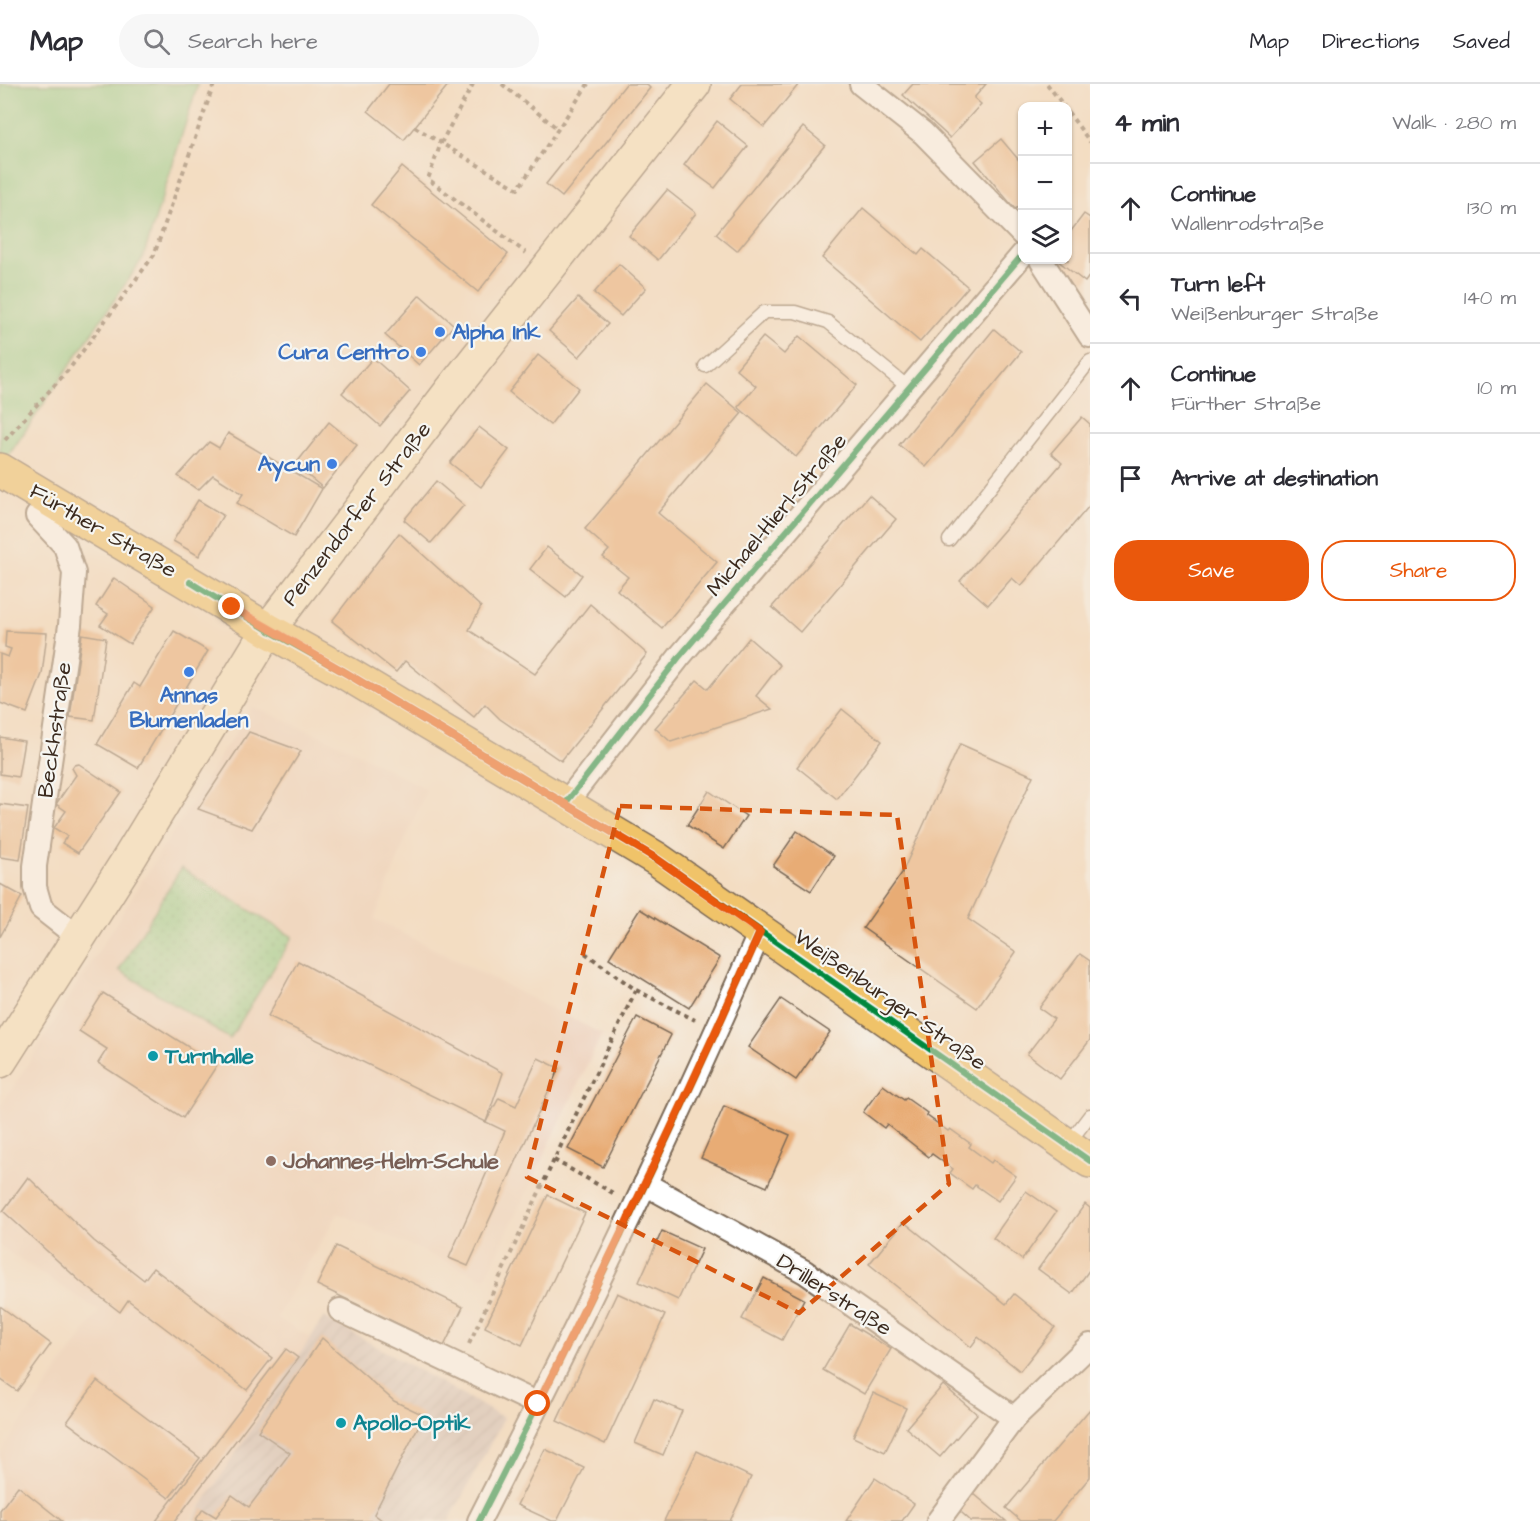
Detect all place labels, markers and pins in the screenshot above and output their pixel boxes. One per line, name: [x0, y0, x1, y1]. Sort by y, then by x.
place label: Alpha Ink: [452, 317, 541, 348]
marker: Alpha Ink: [433, 325, 447, 339]
place label: Cura Centro: [278, 337, 410, 368]
marker: Cura Centro: [414, 345, 428, 359]
place label: Aycun: [258, 449, 320, 482]
marker: Aycun: [325, 457, 339, 471]
marker: Annas Blumenladen: [182, 665, 196, 679]
place label: Annas Blumenladen: [129, 680, 249, 736]
place label: Turnhalle: [164, 1041, 254, 1072]
marker: Turnhalle: [146, 1049, 160, 1063]
place label: Johannes-Helm-Schule: [282, 1146, 499, 1177]
marker: Johannes-Helm-Schule: [264, 1154, 278, 1168]
place label: Apollo-Optik: [353, 1408, 471, 1439]
marker: Apollo-Optik: [334, 1416, 348, 1430]

